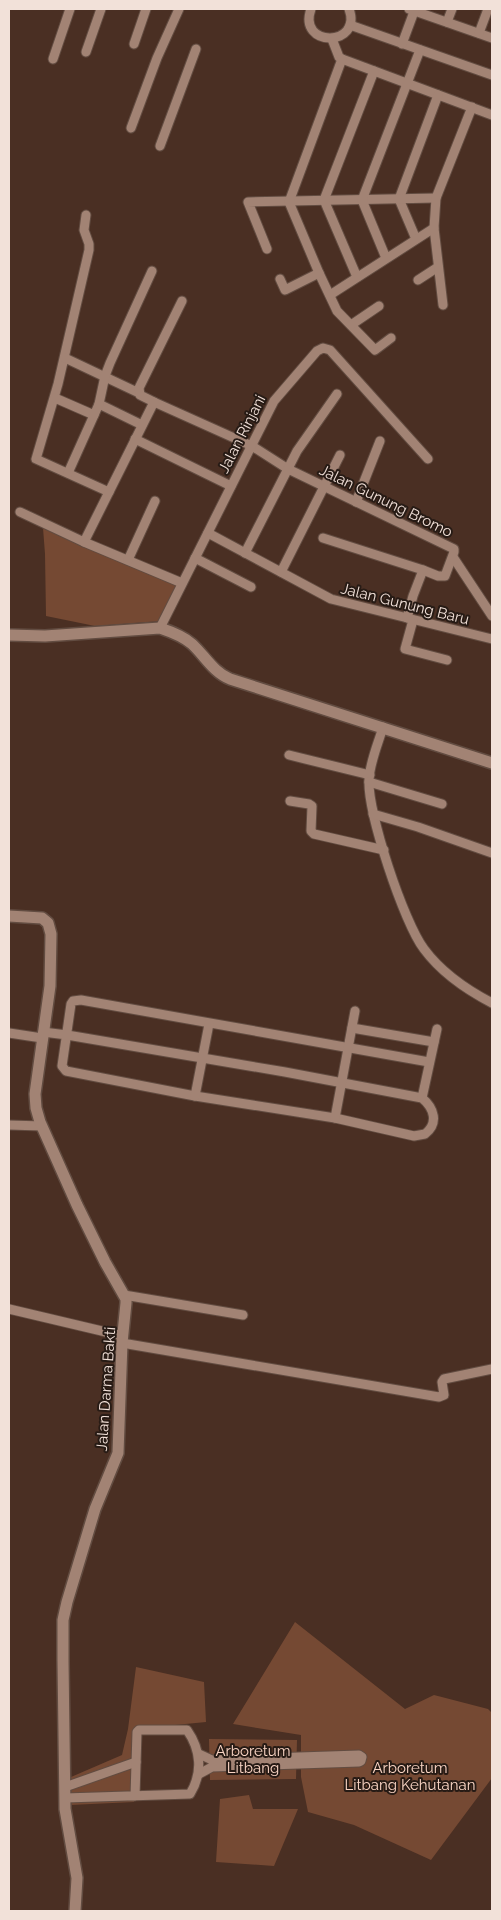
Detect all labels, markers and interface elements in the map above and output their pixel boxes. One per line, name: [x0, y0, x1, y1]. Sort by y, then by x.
street label: Jalan Rinjani: [215, 392, 269, 476]
street label: Jalan Gunung Bromo: [316, 461, 456, 541]
street label: Jalan Gunung Baru: [339, 579, 471, 629]
street label: Jalan Darma Bakti: [93, 1326, 119, 1452]
park label: Arboretum Litbang: [215, 1742, 291, 1777]
park label: Arboretum Litbang Kehutanan: [345, 1759, 475, 1794]

